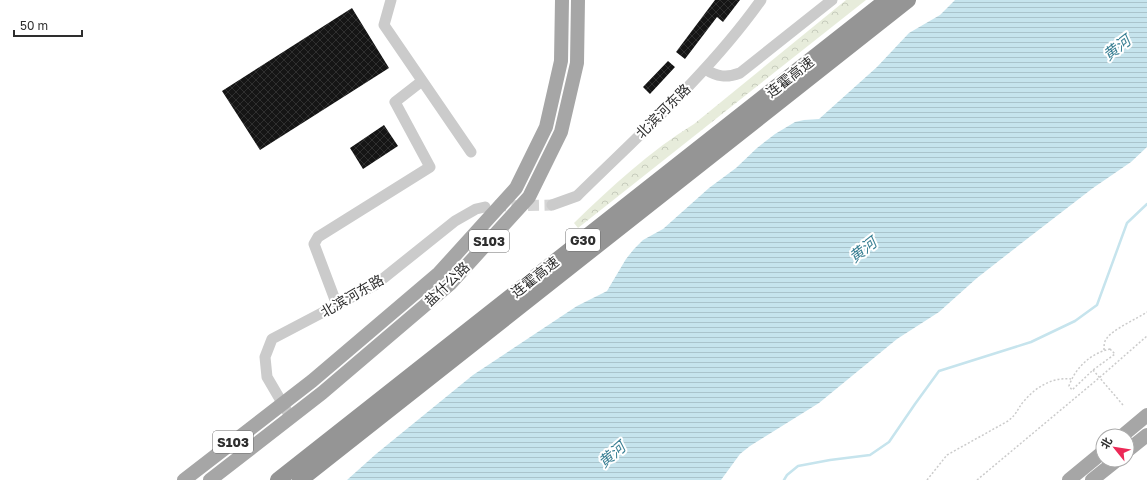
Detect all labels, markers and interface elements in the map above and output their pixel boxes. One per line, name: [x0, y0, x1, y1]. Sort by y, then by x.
scale bar: [14, 12, 82, 38]
text: 50 m: [20, 18, 48, 33]
water label: 黄河: [1099, 29, 1136, 64]
street label: 连霍高速: [762, 53, 817, 101]
street label: 北滨河东路: [632, 80, 693, 141]
road number: G30: [566, 229, 600, 251]
road number: S103: [469, 230, 509, 252]
water label: 黄河: [845, 231, 882, 266]
street label: 连霍高速: [507, 253, 562, 301]
street label: 盐什公路: [421, 258, 473, 309]
street label: 北滨河东路: [317, 271, 386, 320]
north arrow: [1095, 428, 1135, 468]
road number: S103: [213, 431, 253, 453]
text: 北: [1098, 435, 1114, 451]
water label: 黄河: [594, 436, 631, 471]

